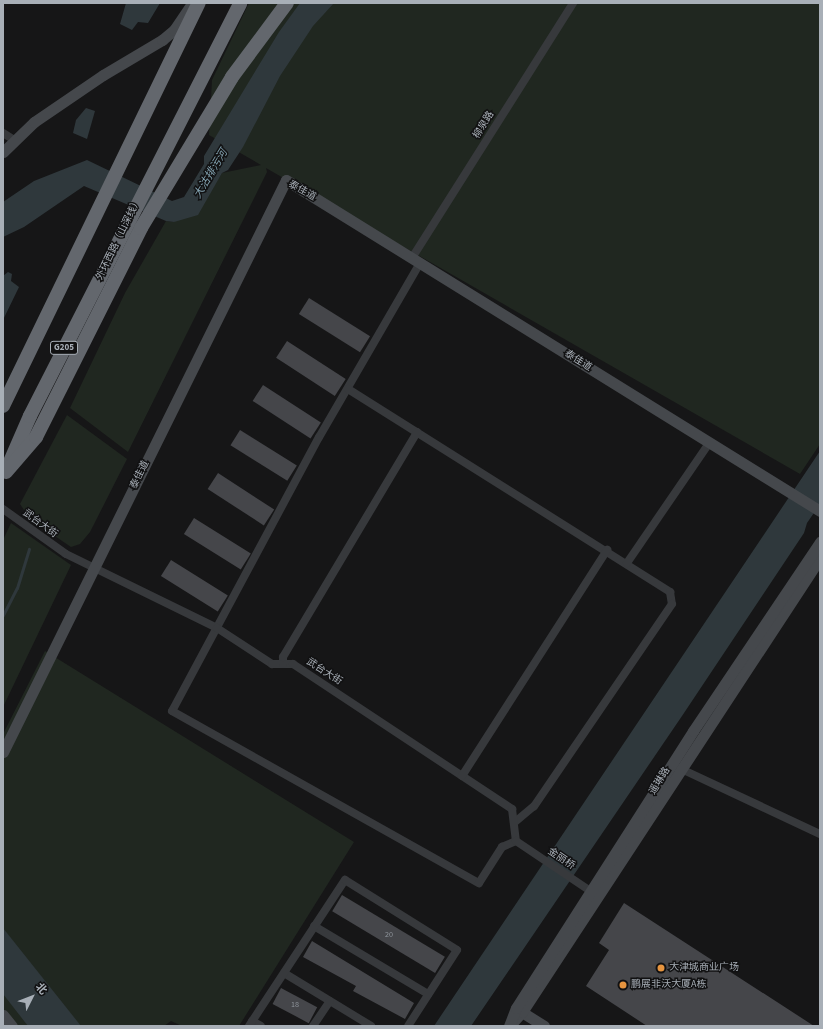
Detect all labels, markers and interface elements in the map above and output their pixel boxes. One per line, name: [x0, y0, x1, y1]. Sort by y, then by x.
street label: 柳泉路: [471, 109, 497, 141]
water label: 大沽排污河: [191, 147, 231, 201]
street label: 泰佳道: [286, 178, 318, 204]
street label: 外环西路（山深线）: [94, 196, 144, 282]
road number: G205: [50, 341, 78, 355]
street label: 泰佳道: [562, 348, 594, 374]
street label: 泰佳道: [128, 459, 152, 491]
street label: 武台大街: [20, 507, 60, 541]
street label: 武台大街: [304, 656, 344, 688]
street label: 遥琳路: [647, 765, 673, 797]
street label: 金丽桥: [545, 846, 577, 872]
house number: 20: [385, 930, 393, 940]
place label: 大津城商业广场: [669, 962, 739, 974]
marker: 大津城商业广场: [656, 963, 666, 973]
north arrow: [12, 977, 52, 1017]
place label: 鹏展非沃大厦A栋: [631, 979, 706, 991]
text: 北: [32, 980, 51, 998]
marker: 鹏展非沃大厦A栋: [618, 980, 628, 990]
house number: 18: [291, 1000, 299, 1010]

